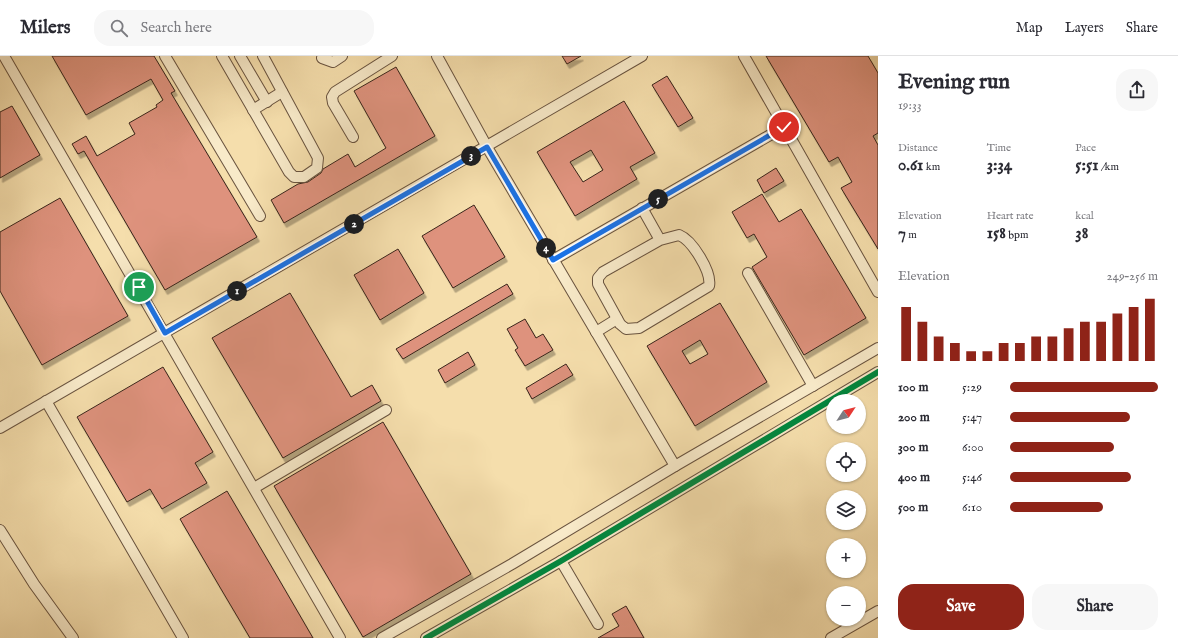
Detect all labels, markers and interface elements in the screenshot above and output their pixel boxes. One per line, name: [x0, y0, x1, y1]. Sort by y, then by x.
search box: [94, 10, 374, 46]
text: Milers: [20, 16, 70, 40]
icon: search: [108, 17, 130, 39]
text: Search here: [140, 18, 212, 37]
text: Map: [1016, 19, 1043, 37]
text: Layers: [1065, 19, 1104, 37]
text: Share: [1126, 19, 1158, 37]
text: Evening run: [898, 68, 1010, 96]
button: share: [1116, 69, 1158, 111]
text: 19:33: [898, 97, 922, 114]
pin: [767, 110, 801, 144]
icon: check: [773, 116, 795, 138]
text: Distance: [898, 141, 938, 155]
text: Time: [987, 141, 1011, 155]
text: Pace: [1075, 141, 1096, 155]
pin: 3: [461, 146, 481, 166]
text: 3: [469, 149, 473, 163]
text: 0.61: [898, 155, 923, 176]
text: 3:34: [987, 155, 1012, 176]
text: 5:51: [1075, 155, 1098, 176]
text: km: [923, 160, 940, 174]
text: /km: [1098, 160, 1119, 174]
pin: 5: [648, 189, 668, 209]
text: 5: [656, 192, 660, 206]
text: Elevation: [898, 209, 942, 223]
text: Heart rate: [987, 209, 1034, 223]
text: kcal: [1075, 209, 1094, 223]
pin: 2: [344, 214, 364, 234]
text: 2: [351, 217, 357, 231]
text: 7: [898, 223, 906, 244]
text: 158: [987, 223, 1006, 244]
text: 38: [1075, 223, 1088, 244]
text: m: [906, 228, 917, 242]
text: bpm: [1006, 228, 1029, 242]
pin: 4: [536, 238, 556, 258]
text: 4: [543, 241, 549, 255]
text: Elevation: [898, 268, 950, 285]
text: 249–256 m: [1106, 268, 1158, 285]
pin: [122, 270, 156, 304]
icon: arrive: [128, 276, 150, 298]
pin: 1: [227, 281, 247, 301]
text: 1: [235, 284, 239, 298]
text: 100 m: [898, 379, 928, 396]
text: 5:29: [962, 379, 982, 396]
north arrow: [826, 394, 866, 434]
map controls: [826, 394, 866, 626]
text: 200 m: [898, 409, 930, 426]
text: 5:47: [962, 409, 982, 426]
text: 300 m: [898, 439, 929, 456]
text: 6:00: [962, 439, 984, 456]
button: locate: [826, 442, 866, 482]
text: 400 m: [898, 469, 930, 486]
text: 5:46: [962, 469, 982, 486]
button: layers: [826, 490, 866, 530]
text: 500 m: [898, 499, 928, 516]
text: 6:10: [962, 499, 982, 516]
button: +: [826, 538, 866, 578]
button: Save: [898, 584, 1024, 630]
button: Share: [1032, 584, 1158, 630]
button: −: [826, 586, 866, 626]

